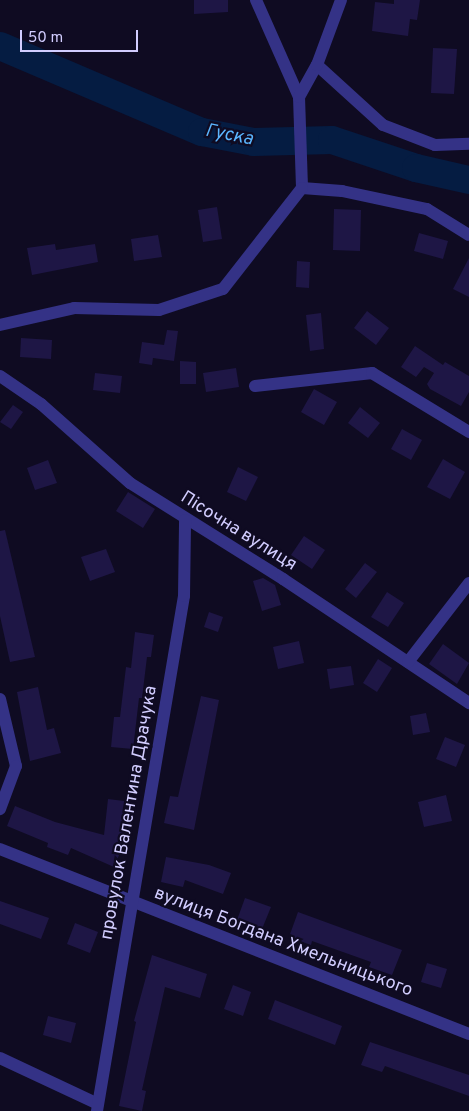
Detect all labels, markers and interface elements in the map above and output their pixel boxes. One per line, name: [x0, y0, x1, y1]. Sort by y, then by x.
scale bar: [22, 20, 140, 52]
text: 50 m: [28, 29, 63, 48]
water label: Гуска: [203, 120, 255, 152]
street label: Пісочна вулиця: [176, 488, 300, 576]
street label: провулок Валентина Драчука: [97, 684, 163, 942]
street label: вулиця Богдана Хмельницького: [151, 884, 415, 1002]

